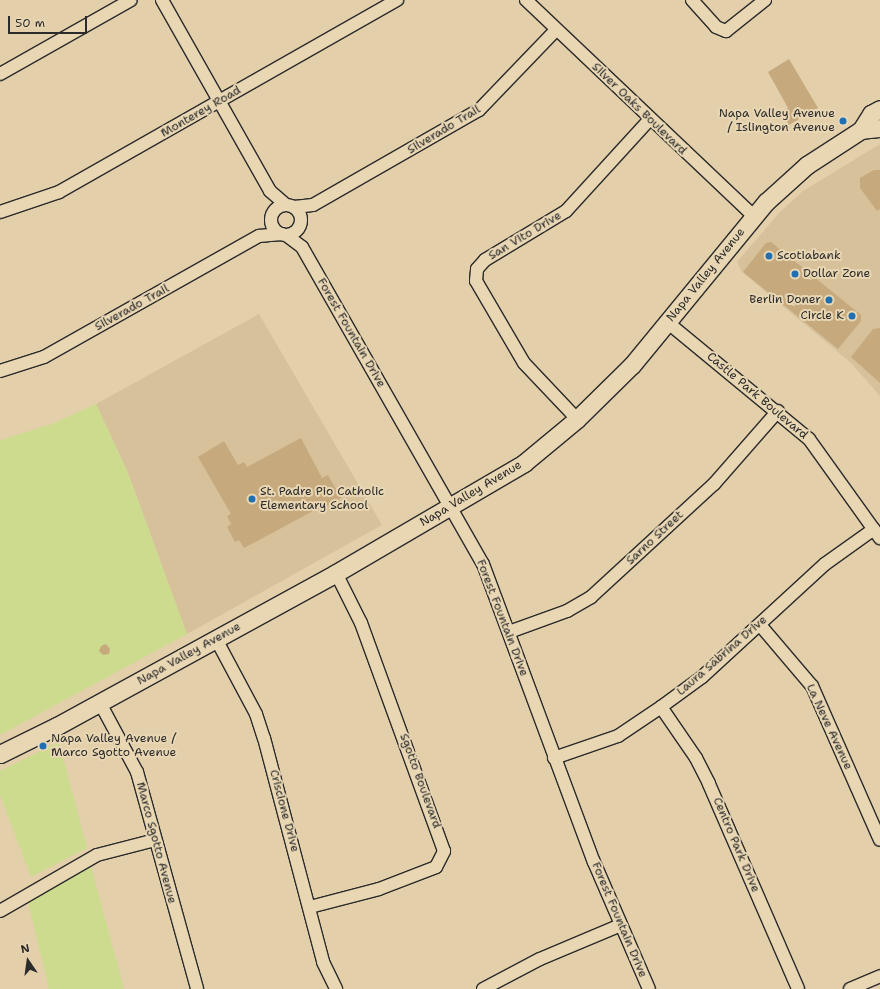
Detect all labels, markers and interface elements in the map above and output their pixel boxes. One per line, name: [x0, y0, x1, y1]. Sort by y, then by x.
scale bar: [10, 8, 89, 34]
text: 50 m: [15, 15, 45, 31]
street label: Silver Oaks Boulevard: [589, 60, 689, 158]
street label: Monterey Road: [158, 83, 244, 141]
street label: Silverado Trail: [405, 103, 483, 157]
place label: Napa Valley Avenue / Islington Avenue: [719, 107, 835, 135]
marker: Napa Valley Avenue / Islington Avenue: [838, 116, 848, 126]
street label: San Vito Drive: [486, 209, 564, 263]
street label: Napa Valley Avenue: [664, 225, 748, 325]
place label: Scotiabank: [777, 249, 841, 263]
marker: Scotiabank: [764, 251, 774, 261]
place label: Dollar Zone: [803, 267, 870, 281]
marker: Dollar Zone: [790, 269, 800, 279]
street label: Forest Fountain Drive: [314, 276, 388, 390]
street label: Silverado Trail: [92, 282, 172, 334]
place label: Berlin Doner: [749, 293, 821, 307]
marker: Berlin Doner: [824, 295, 834, 305]
place label: Circle K: [801, 309, 844, 323]
marker: Circle K: [847, 311, 857, 321]
street label: Castle Park Boulevard: [704, 350, 810, 442]
street label: Napa Valley Avenue: [417, 458, 525, 530]
place label: St. Padre Pio Catholic Elementary School: [260, 485, 384, 513]
marker: St. Padre Pio Catholic Elementary School: [247, 494, 257, 504]
street label: Sarno Street: [623, 508, 687, 568]
street label: Forest Fountain Drive: [473, 557, 531, 679]
street label: Laura Sabrina Drive: [674, 613, 770, 699]
street label: Napa Valley Avenue: [135, 620, 243, 688]
street label: La Neve Avenue: [803, 682, 855, 772]
place label: Napa Valley Avenue / Marco Sgotto Avenue: [51, 732, 176, 760]
street label: Sgotto Boulevard: [396, 732, 444, 830]
marker: Napa Valley Avenue / Marco Sgotto Avenue: [38, 741, 48, 751]
street label: Criscione Drive: [266, 768, 302, 854]
street label: Marco Sgotto Avenue: [133, 781, 179, 905]
street label: Centro Park Drive: [709, 795, 763, 895]
street label: Forest Fountain Drive: [588, 860, 650, 980]
north arrow: [8, 941, 48, 981]
text: N: [19, 941, 31, 957]

